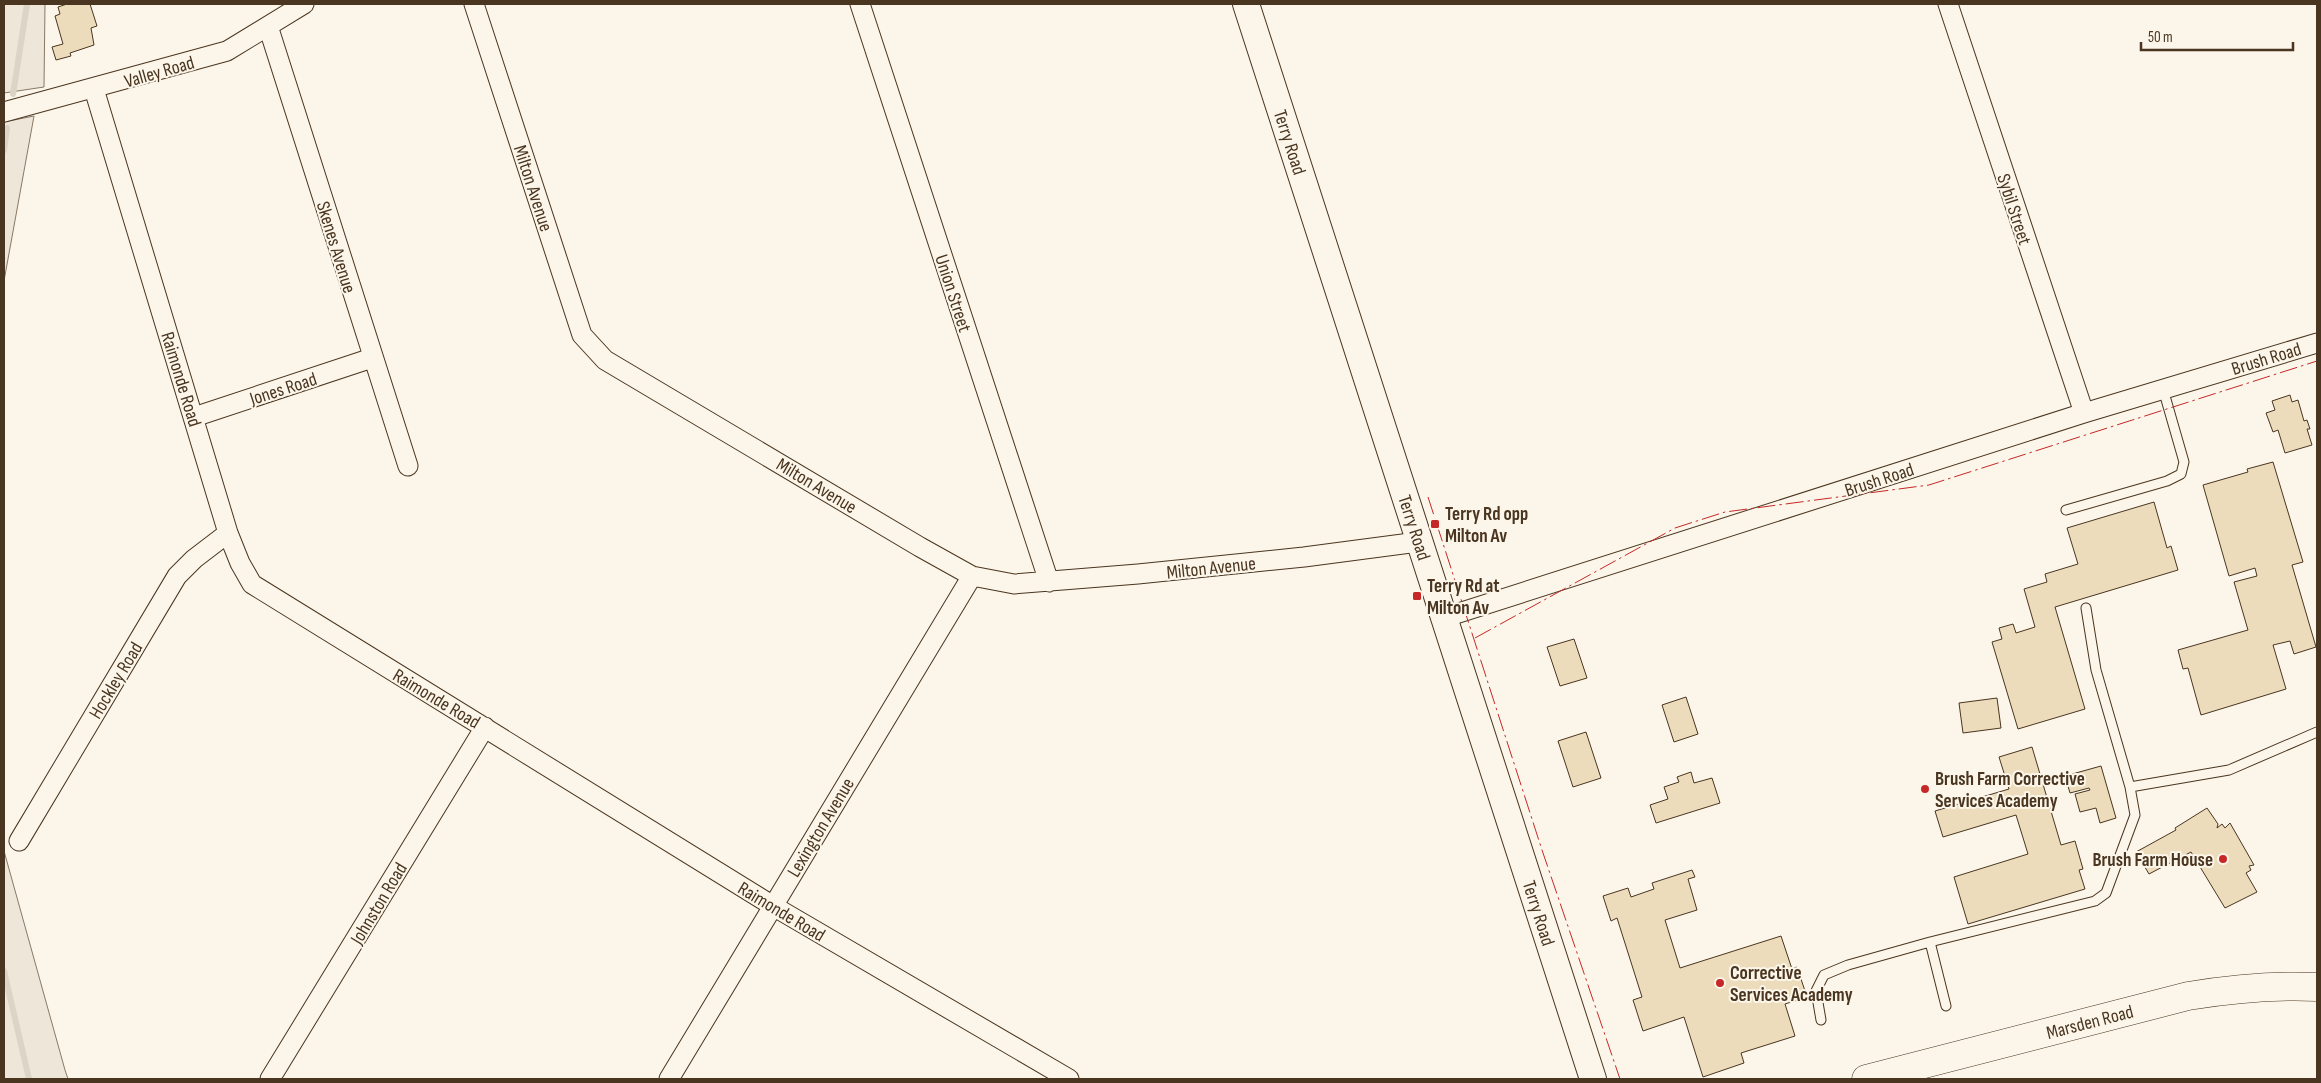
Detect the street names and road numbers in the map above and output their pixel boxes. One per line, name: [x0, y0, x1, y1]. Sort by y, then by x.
street label: Valley Road: [122, 51, 197, 93]
street label: Terry Road: [1268, 107, 1310, 178]
street label: Milton Avenue: [508, 142, 557, 235]
street label: Sybil Street: [1991, 171, 2036, 248]
street label: Skenes Avenue: [311, 199, 360, 296]
street label: Union Street: [929, 252, 976, 335]
street label: Raimonde Road: [155, 329, 206, 430]
street label: Brush Road: [2229, 338, 2304, 381]
street label: Jones Road: [246, 368, 320, 411]
street label: Milton Avenue: [772, 453, 861, 519]
street label: Brush Road: [1842, 458, 1917, 502]
street label: Terry Road: [1392, 492, 1435, 563]
street label: Milton Avenue: [1165, 552, 1257, 585]
street label: Hockley Road: [84, 638, 148, 723]
street label: Raimonde Road: [388, 664, 484, 734]
street label: Lexington Avenue: [783, 774, 860, 882]
street label: Johnston Road: [345, 859, 413, 950]
street label: Raimonde Road: [733, 877, 829, 947]
street label: Terry Road: [1517, 878, 1559, 949]
street label: Marsden Road: [2044, 1001, 2136, 1045]

